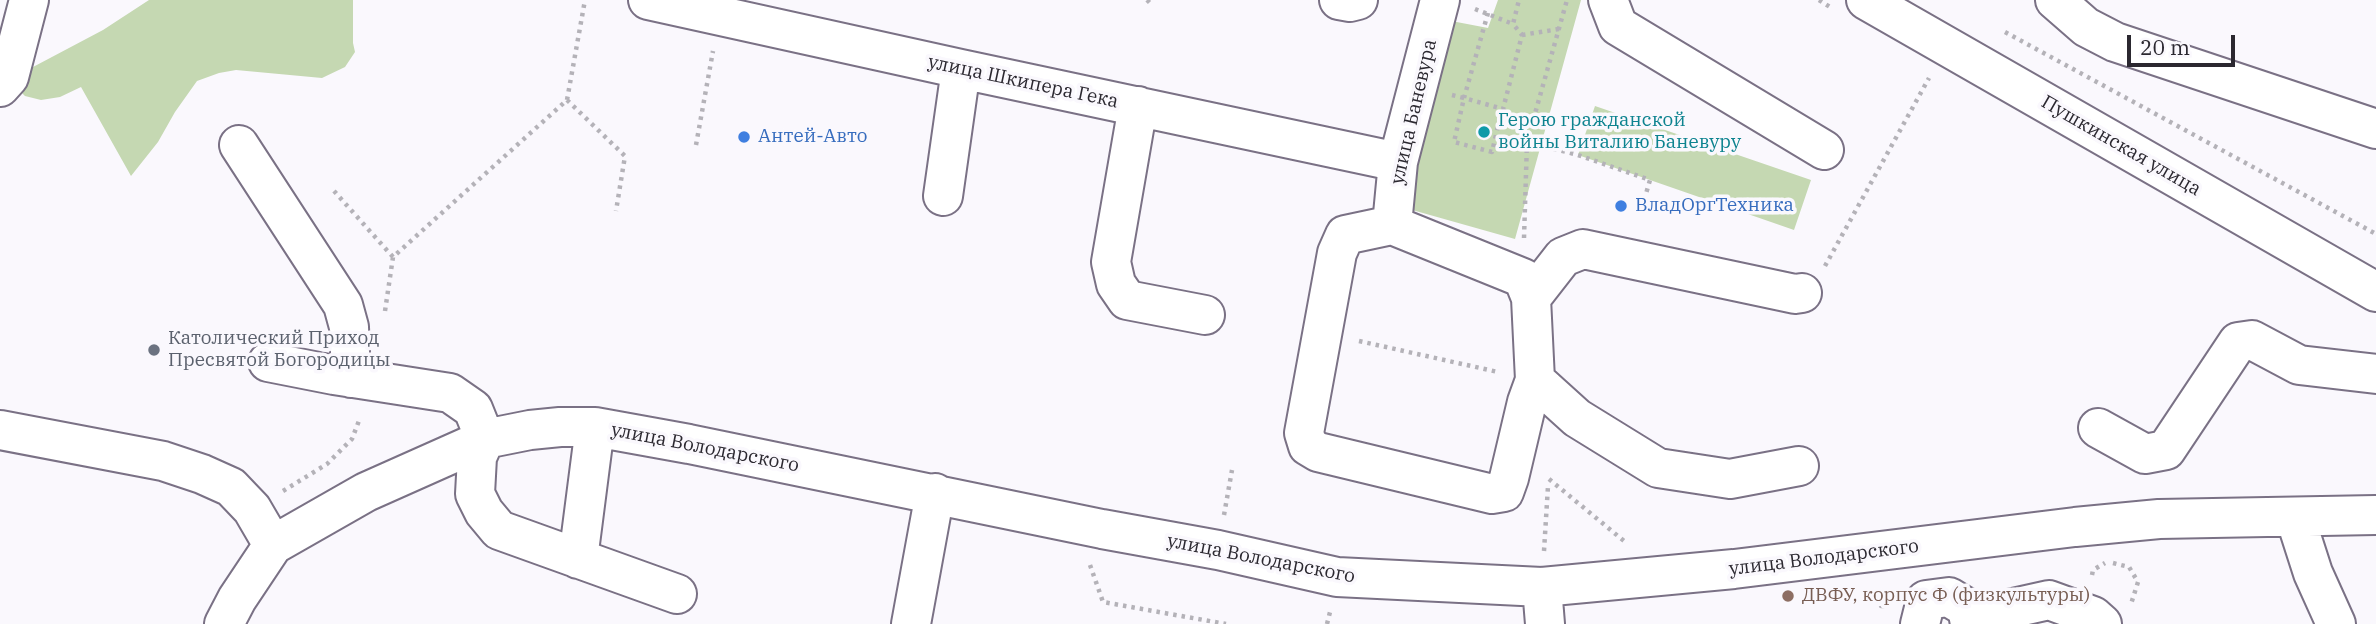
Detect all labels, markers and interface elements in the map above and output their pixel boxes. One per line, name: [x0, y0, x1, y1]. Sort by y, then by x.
scale bar: [2131, 21, 2240, 65]
text: 20 m: [2140, 33, 2190, 61]
street label: улица Баневура: [1386, 37, 1442, 187]
street label: улица Шкипера Гека: [926, 51, 1120, 113]
street label: Пушкинская улица: [2037, 91, 2205, 201]
place label: Герою гражданской войны Виталию Баневуру: [1498, 110, 1741, 154]
marker: Герою гражданской войны Виталию Баневуру: [1476, 124, 1492, 140]
place label: Антей-Авто: [758, 126, 867, 148]
marker: Антей-Авто: [736, 129, 752, 145]
place label: ВладОргТехника: [1635, 195, 1794, 217]
marker: ВладОргТехника: [1613, 198, 1629, 214]
place label: Католический Приход Пресвятой Богородицы: [168, 328, 391, 372]
marker: Католический Приход Пресвятой Богородицы: [146, 342, 162, 358]
street label: улица Володарского: [609, 419, 801, 477]
street label: улица Володарского: [1165, 530, 1357, 588]
street label: улица Володарского: [1728, 535, 1920, 581]
place label: ДВФУ, корпус Ф (физкультуры): [1802, 585, 2090, 607]
marker: ДВФУ, корпус Ф (физкультуры): [1780, 588, 1796, 604]

